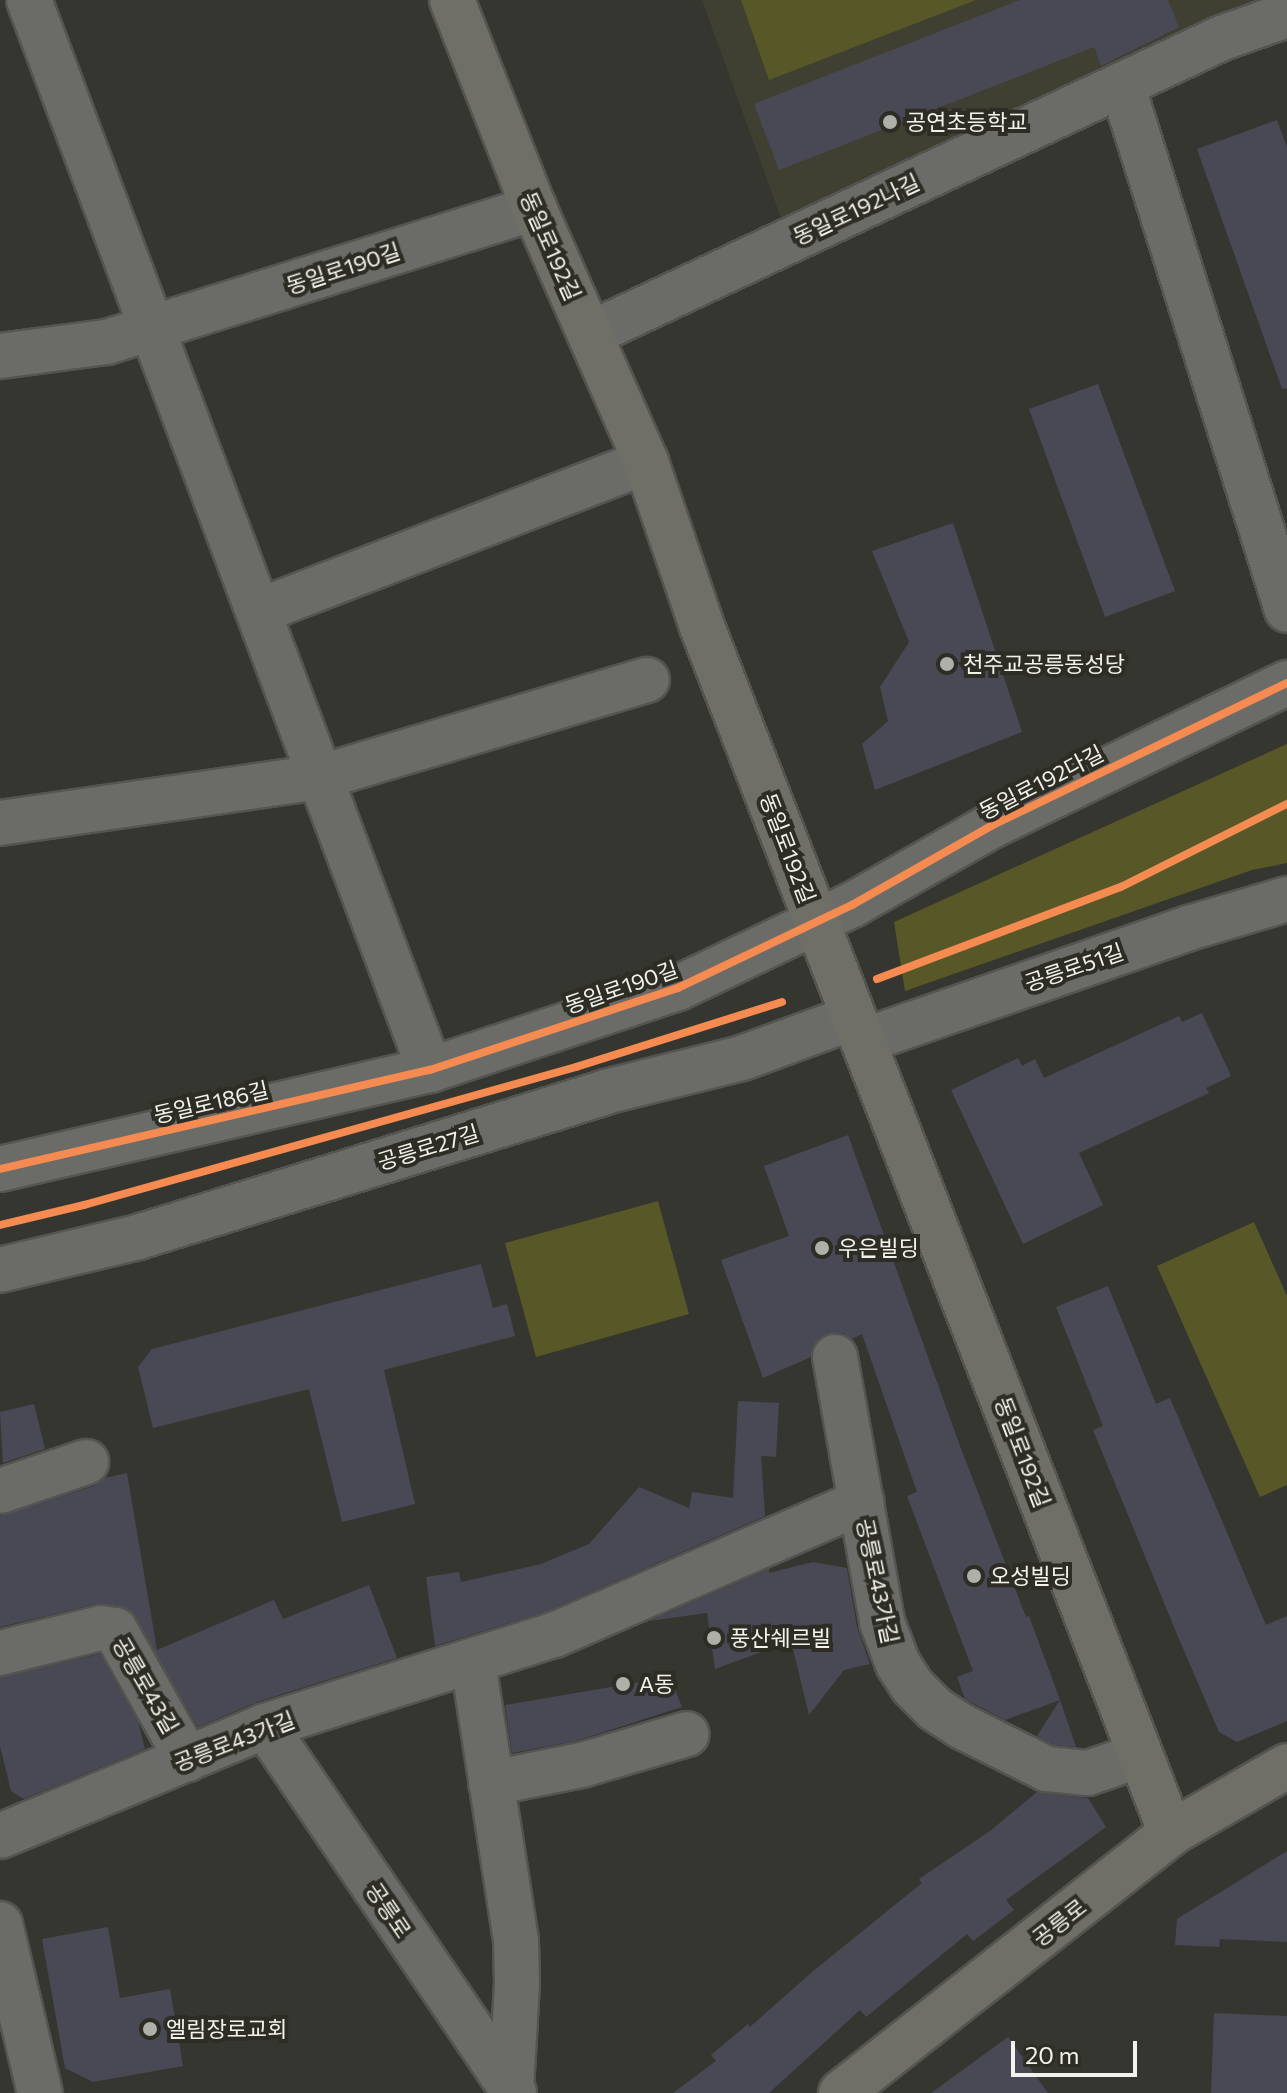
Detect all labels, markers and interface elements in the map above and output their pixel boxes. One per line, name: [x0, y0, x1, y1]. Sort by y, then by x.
place label: 공연초등학교: [906, 109, 1027, 135]
marker: 공연초등학교: [881, 113, 899, 131]
street label: 동일로192나길: [789, 168, 923, 250]
street label: 동일로192길: [515, 188, 587, 304]
street label: 동일로190길: [283, 237, 403, 299]
place label: 천주교공릉동성당: [963, 651, 1125, 677]
marker: 천주교공릉동성당: [938, 655, 956, 673]
street label: 동일로192다길: [974, 739, 1108, 825]
street label: 동일로192길: [755, 789, 821, 907]
street label: 공릉로51길: [1021, 938, 1127, 996]
street label: 동일로190길: [561, 955, 681, 1019]
street label: 동일로186길: [151, 1076, 271, 1128]
street label: 공릉로27길: [374, 1119, 482, 1175]
place label: 우은빌딩: [838, 1235, 919, 1261]
marker: 우은빌딩: [813, 1239, 831, 1257]
street label: 동일로192길: [990, 1393, 1056, 1511]
street label: 공릉로43가길: [852, 1516, 904, 1646]
place label: 오성빌딩: [990, 1563, 1071, 1589]
marker: 오성빌딩: [965, 1567, 983, 1585]
place label: 풍산쉐르빌: [730, 1625, 831, 1651]
marker: 풍산쉐르빌: [705, 1629, 723, 1647]
street label: 공릉로43길: [108, 1632, 184, 1738]
place label: A동: [639, 1671, 674, 1697]
marker: A동: [614, 1675, 632, 1693]
street label: 공릉로43가길: [170, 1706, 298, 1776]
street label: 공릉로: [361, 1877, 417, 1943]
street label: 공릉로: [1027, 1893, 1091, 1951]
place label: 엘림장로교회: [166, 2016, 287, 2042]
marker: 엘림장로교회: [141, 2020, 159, 2038]
scale bar: [1015, 2025, 1141, 2075]
text: 20 m: [1025, 2040, 1079, 2069]

